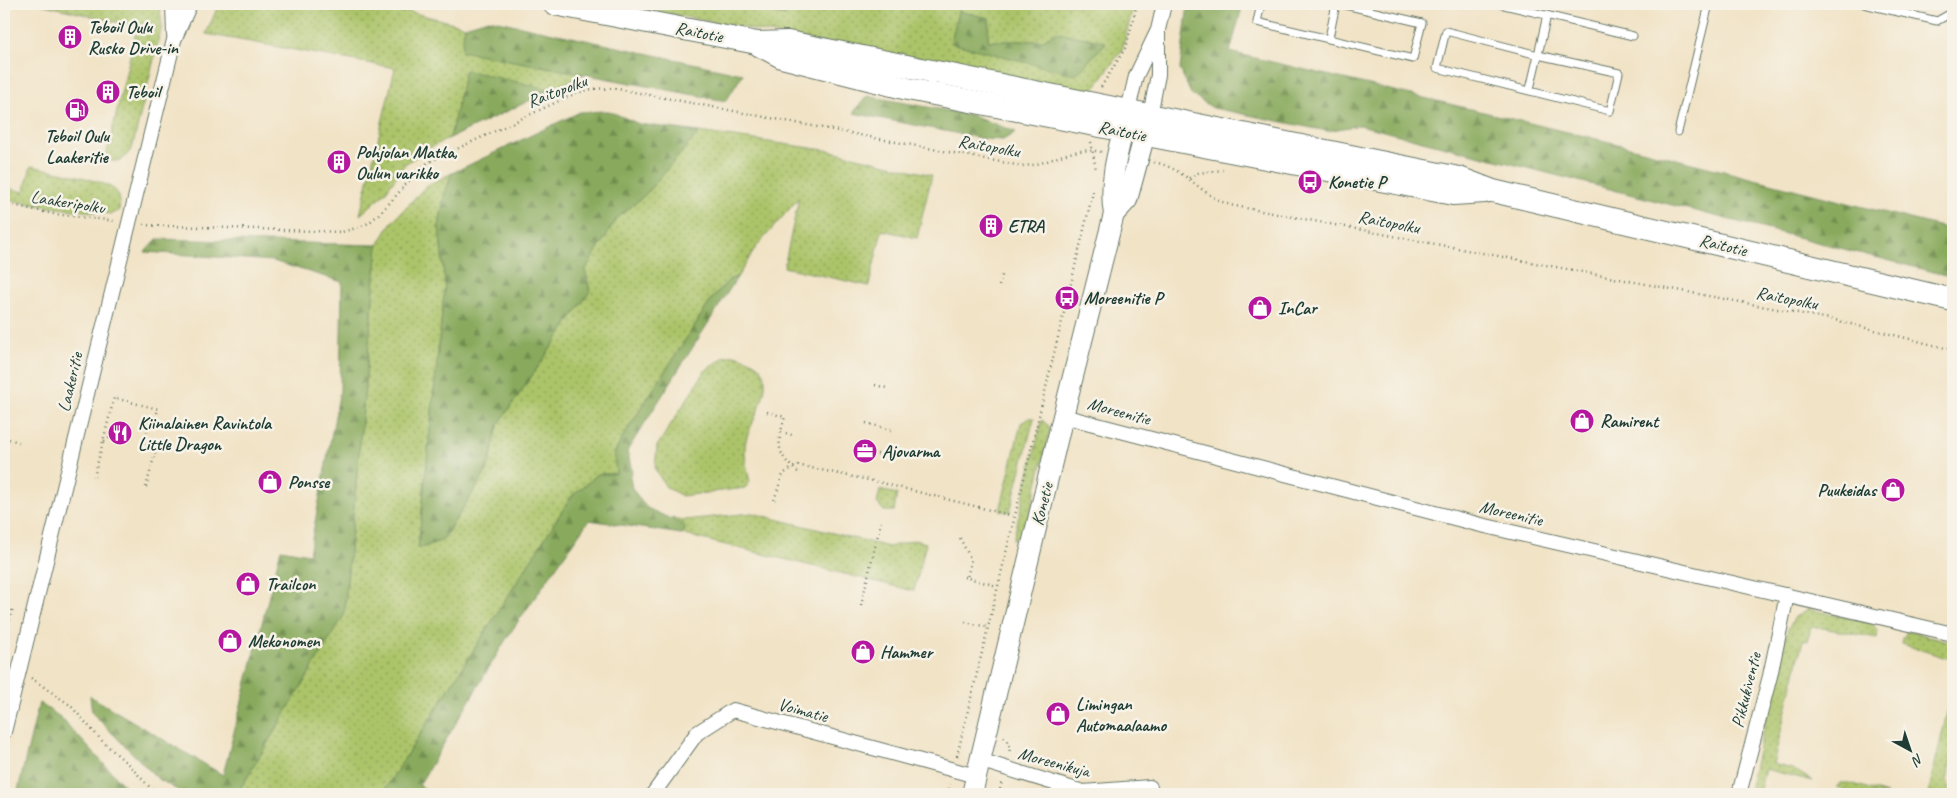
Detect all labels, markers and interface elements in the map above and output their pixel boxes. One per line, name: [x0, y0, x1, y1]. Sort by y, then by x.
place label: Teboil Oulu Rusko Drive-in: [88, 16, 179, 59]
street label: Raitotie: [673, 17, 726, 48]
building icon: Teboil Oulu Rusko Drive-in: [57, 24, 83, 50]
street label: Raitopolku: [524, 69, 591, 112]
building icon: Teboil: [95, 79, 121, 105]
place label: Teboil: [126, 81, 164, 103]
fuel station icon: Teboil Oulu Laakeritie: [64, 97, 90, 123]
street label: Raitotie: [1096, 116, 1149, 147]
place label: Teboil Oulu Laakeritie: [45, 125, 111, 168]
street label: Raitopolku: [956, 130, 1023, 162]
place label: Pohjolan Matka, Oulun varikko: [356, 141, 458, 184]
building icon: Pohjolan Matka, Oulun varikko: [326, 149, 352, 175]
bus stop icon: Konetie P: [1297, 169, 1323, 195]
place label: Konetie P: [1328, 171, 1389, 193]
street label: Laakeripolku: [30, 185, 108, 219]
street label: Raitopolku: [1356, 205, 1423, 239]
building icon: ETRA: [978, 213, 1004, 239]
place label: ETRA: [1008, 215, 1045, 237]
street label: Raitotie: [1697, 229, 1750, 261]
street label: Raitopolku: [1754, 281, 1821, 315]
bus stop icon: Moreenitie P: [1054, 285, 1080, 311]
place label: Moreenitie P: [1084, 287, 1166, 309]
shop icon: InCar: [1247, 295, 1273, 321]
place label: InCar: [1278, 297, 1319, 319]
street label: Laakeritie: [53, 349, 88, 414]
street label: Moreenitie: [1085, 392, 1154, 430]
shop icon: Ramirent: [1569, 408, 1595, 434]
place label: Ramirent: [1600, 410, 1660, 432]
place label: Kiinalainen Ravintola Little Dragon: [138, 412, 273, 455]
restaurant icon: Kiinalainen Ravintola Little Dragon: [107, 420, 133, 446]
office icon: Ajovarma: [852, 438, 878, 464]
place label: Ajovarma: [882, 440, 941, 462]
shop icon: Ponsse: [257, 469, 283, 495]
place label: Ponsse: [288, 471, 331, 493]
shop icon: Puukeidas: [1880, 477, 1906, 503]
street label: Konetie: [1026, 479, 1058, 528]
place label: Puukeidas: [1818, 479, 1878, 501]
street label: Moreenitie: [1477, 495, 1546, 531]
shop icon: Trailcon: [235, 571, 261, 597]
place label: Trailcon: [266, 573, 316, 595]
shop icon: Mekonomen: [217, 628, 243, 654]
place label: Mekonomen: [248, 630, 320, 652]
shop icon: Hammer: [850, 639, 876, 665]
place label: Hammer: [880, 641, 935, 663]
street label: Pikkukiventie: [1726, 649, 1766, 730]
street label: Voimatie: [776, 693, 831, 727]
place label: Limingan Automaalaamo: [1076, 693, 1167, 736]
shop icon: Limingan Automaalaamo: [1045, 701, 1071, 727]
north arrow: [1884, 726, 1934, 776]
street label: Moreenikuja: [1016, 742, 1094, 783]
text: N: [1907, 750, 1927, 770]

